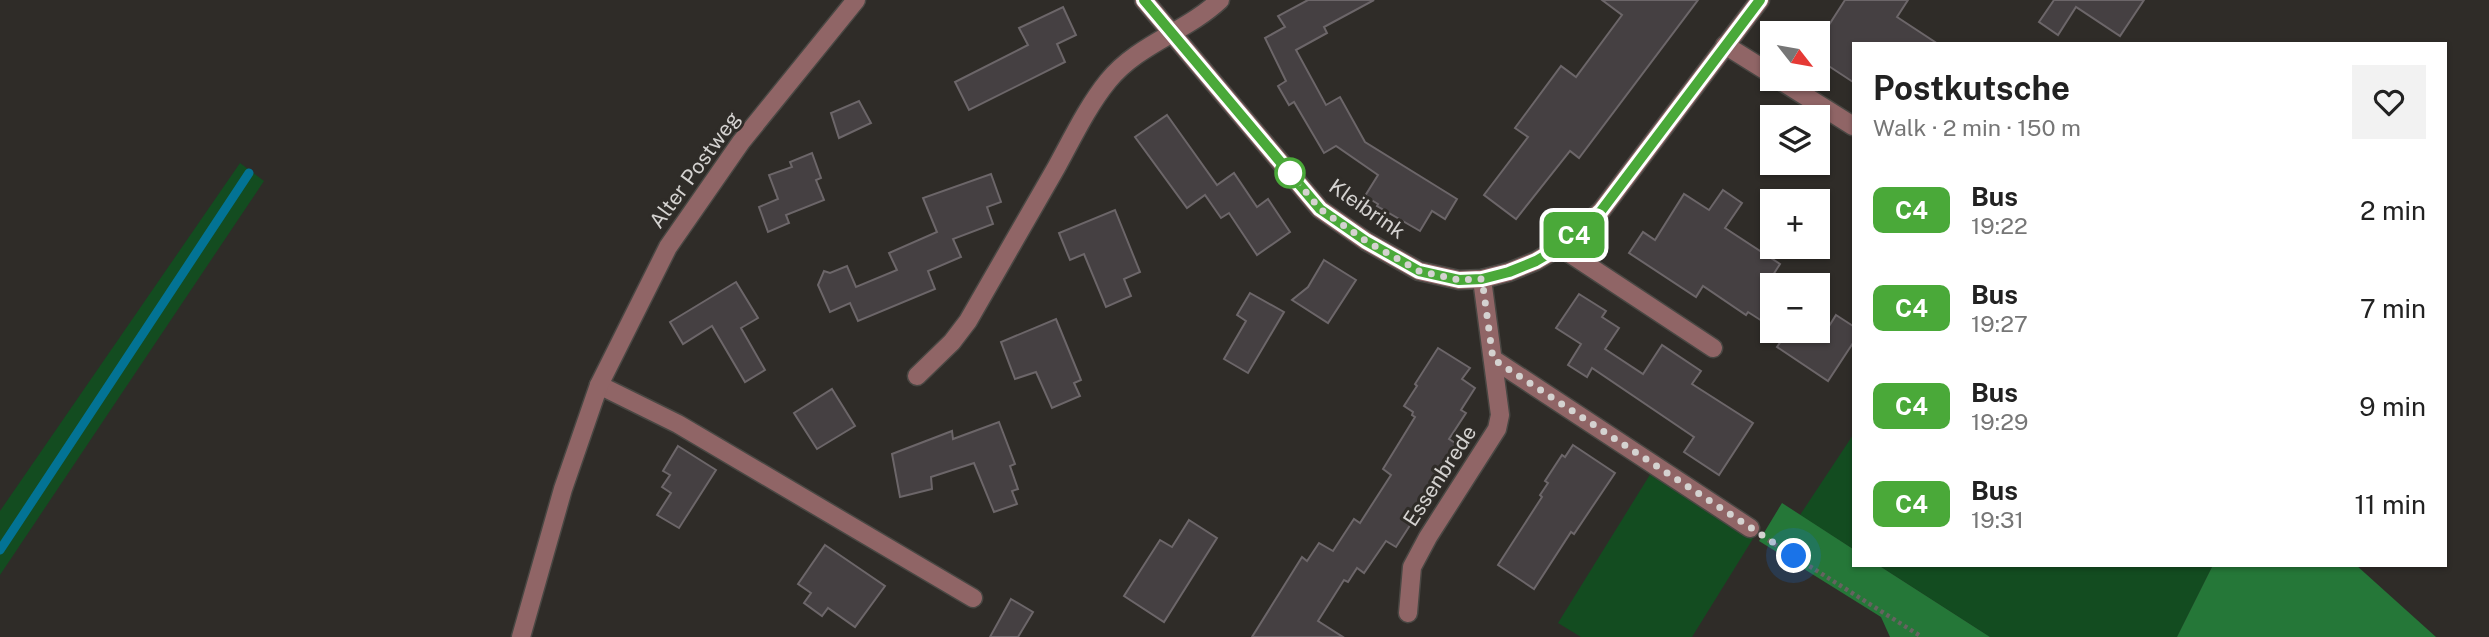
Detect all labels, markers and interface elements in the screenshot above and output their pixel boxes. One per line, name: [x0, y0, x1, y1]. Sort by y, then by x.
north arrow: [1760, 21, 1830, 91]
map controls: [1760, 21, 1830, 343]
button: heart: [2352, 65, 2426, 139]
text: Postkutsche: [1873, 69, 2070, 107]
button: layers: [1760, 105, 1830, 175]
street label: Alter Postweg: [644, 106, 745, 233]
text: Walk · 2 min · 150 m: [1873, 114, 2081, 141]
unlabelled marker: [1275, 158, 1305, 188]
street label: Kleibrink: [1324, 173, 1410, 244]
text: Bus: [1971, 181, 2018, 212]
button: +: [1760, 189, 1830, 259]
text: 2 min: [2360, 195, 2426, 226]
text: C4: [1895, 196, 1928, 224]
line badge: C4: [1542, 212, 1606, 258]
text: 19:22: [1971, 212, 2028, 239]
text: C4: [1558, 221, 1590, 249]
button: −: [1760, 273, 1830, 343]
text: Bus: [1971, 279, 2018, 310]
text: 7 min: [2360, 293, 2426, 324]
text: C4: [1895, 294, 1928, 322]
text: 19:27: [1971, 310, 2028, 337]
text: Bus: [1971, 377, 2018, 408]
text: 9 min: [2359, 391, 2426, 422]
text: C4: [1895, 392, 1928, 420]
text: 19:29: [1971, 408, 2028, 435]
street label: Essenbrede: [1398, 421, 1481, 531]
text: Bus: [1971, 475, 2018, 506]
text: 11 min: [2354, 489, 2426, 520]
text: C4: [1895, 490, 1928, 518]
text: 19:31: [1971, 506, 2024, 533]
your location: [1776, 538, 1811, 573]

